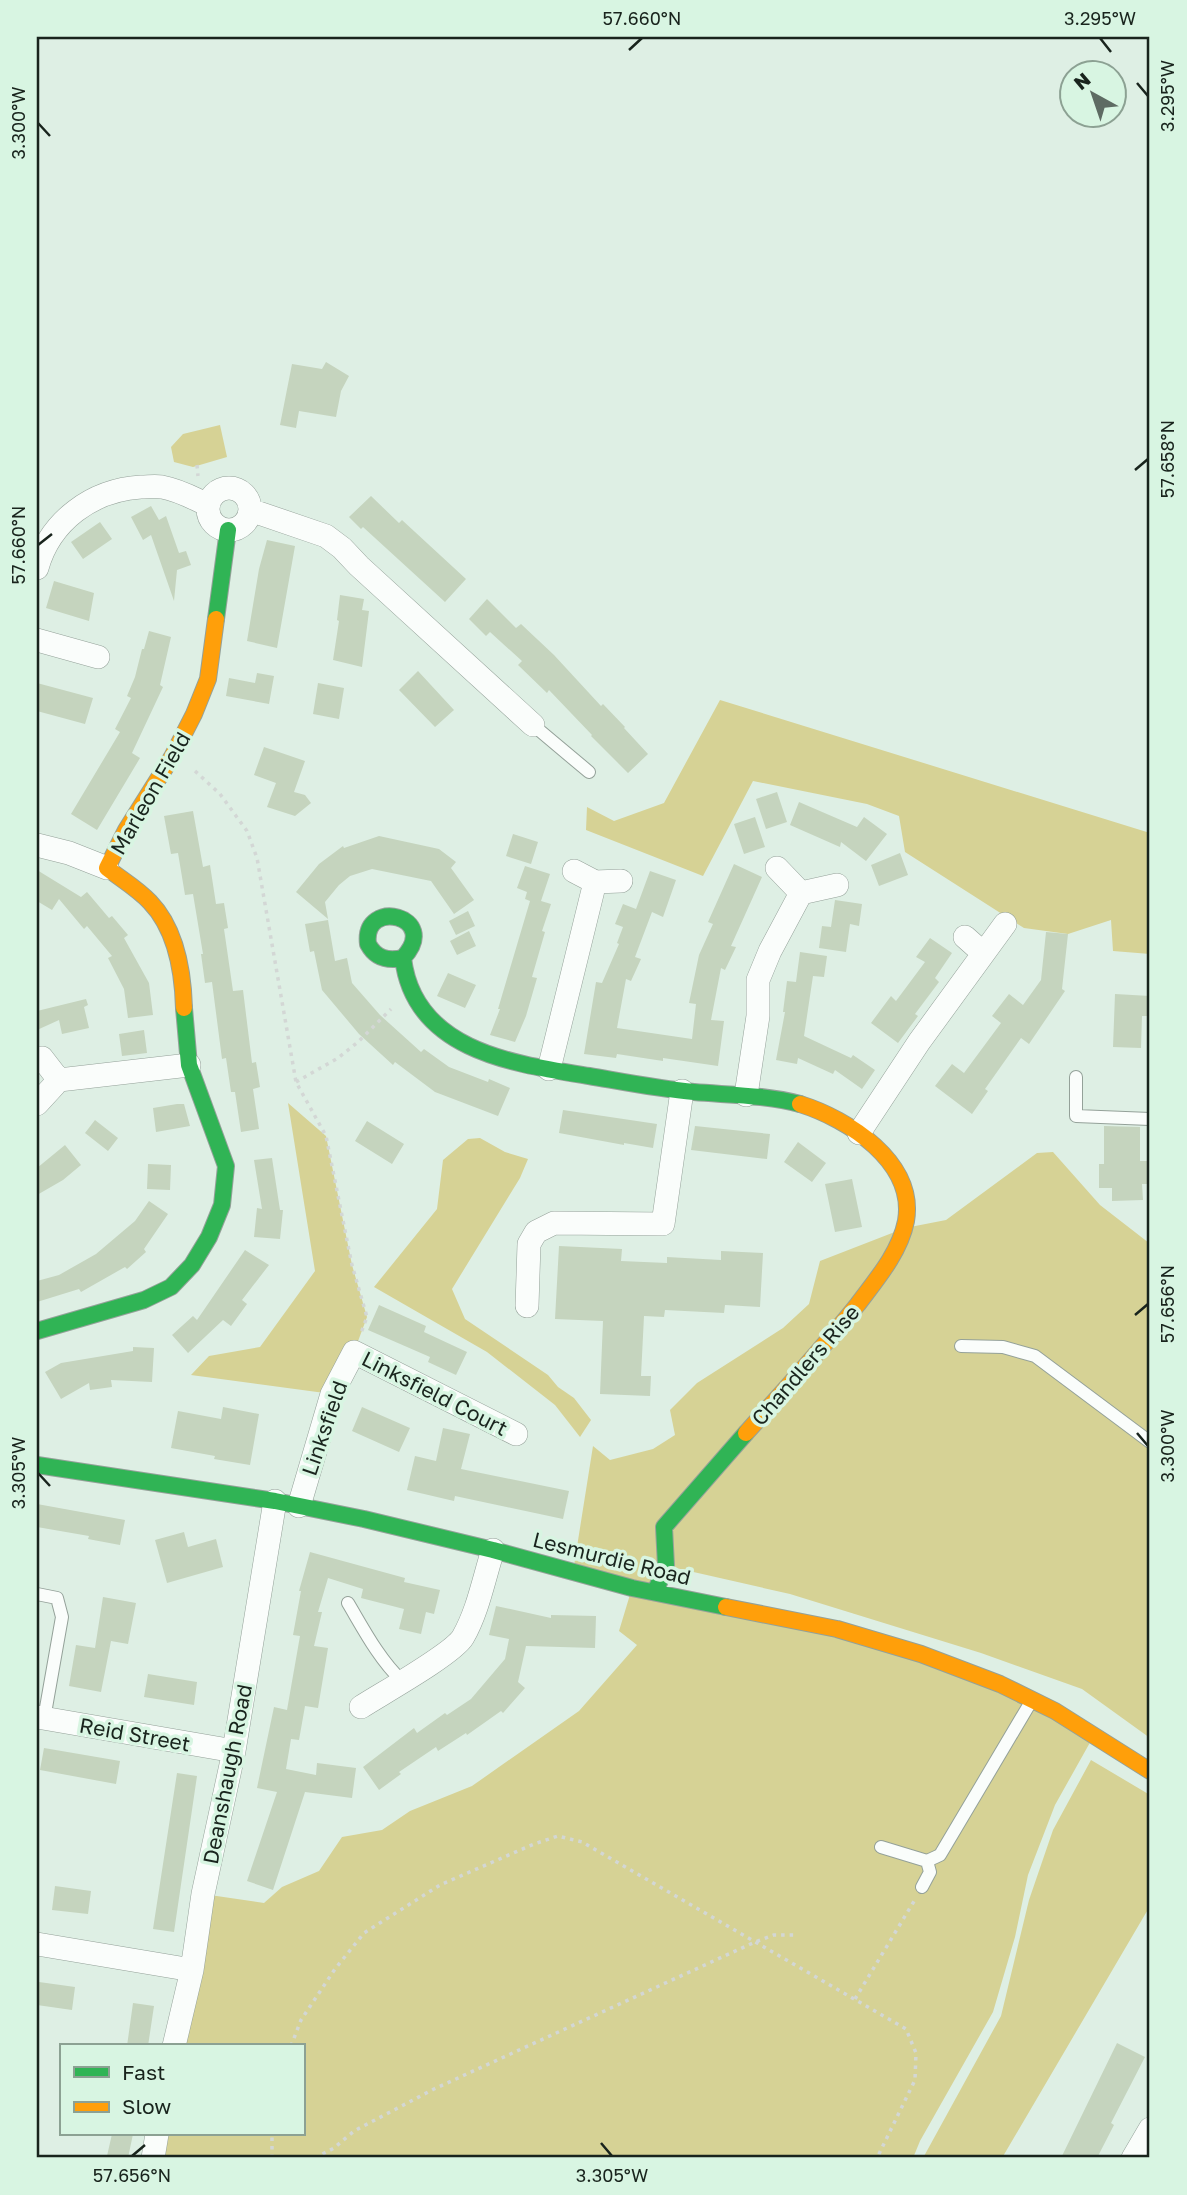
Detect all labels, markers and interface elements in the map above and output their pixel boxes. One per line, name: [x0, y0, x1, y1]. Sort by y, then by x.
text: 57.660°N: [602, 7, 682, 29]
text: 3.295°W: [1064, 7, 1136, 29]
north arrow: [1058, 60, 1128, 130]
text: 3.295°W: [1156, 60, 1178, 132]
text: N: [1069, 67, 1095, 94]
text: 3.300°W: [7, 86, 29, 160]
text: 57.658°N: [1156, 420, 1178, 498]
text: 57.660°N: [7, 505, 29, 585]
street label: Marleon Field: [104, 727, 196, 859]
text: 57.656°N: [1156, 1265, 1178, 1343]
street label: Chandlers Rise: [746, 1299, 864, 1431]
street label: Linksfield Court: [358, 1345, 512, 1441]
street label: Linksfield: [296, 1377, 352, 1479]
text: 3.300°W: [1156, 1409, 1178, 1483]
text: 3.305°W: [7, 1437, 29, 1509]
street label: Lesmurdie Road: [530, 1526, 694, 1590]
street label: Deanshaugh Road: [197, 1682, 257, 1866]
street label: Reid Street: [77, 1711, 193, 1757]
legend: [60, 2044, 304, 2136]
text: Fast: [122, 2059, 165, 2085]
text: Slow: [122, 2093, 171, 2119]
text: 57.656°N: [93, 2164, 171, 2186]
text: 3.305°W: [576, 2164, 648, 2186]

